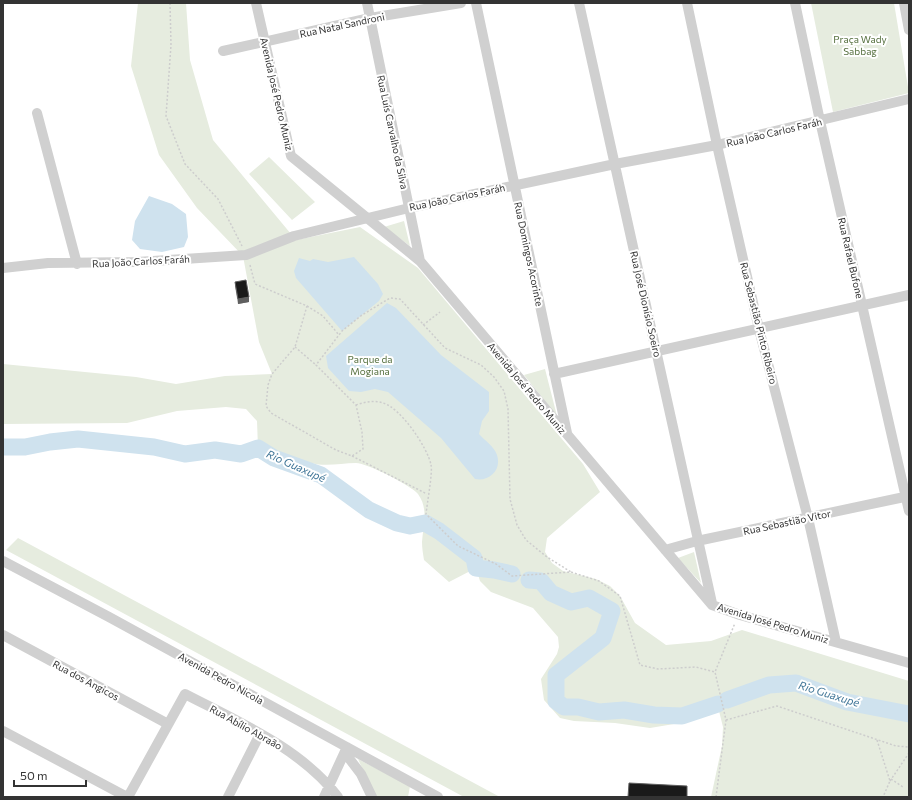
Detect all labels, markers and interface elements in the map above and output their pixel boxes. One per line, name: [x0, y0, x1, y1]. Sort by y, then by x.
street label: Rua Natal Sandroni: [298, 10, 386, 40]
park label: Praça Wady Sabbag: [833, 33, 887, 57]
street label: Avenida José Pedro Muniz: [258, 36, 296, 152]
street label: Rua Luís Carvalho da Silva: [375, 74, 411, 190]
street label: Rua João Carlos Faráh: [725, 115, 823, 149]
street label: Rua João Carlos Faráh: [408, 181, 506, 213]
street label: Rua Domingos Acorinte: [512, 201, 546, 307]
street label: Rua Rafael Bufone: [836, 216, 866, 300]
street label: Rua José Dionísio Soeiro: [628, 250, 664, 358]
street label: Rua João Carlos Faráh: [92, 252, 190, 270]
street label: Rua Sebastião Pinto Ribeiro: [738, 261, 780, 385]
street label: Avenida José Pedro Muniz: [485, 340, 569, 436]
park label: Parque da Mogiana: [348, 353, 392, 377]
water label: Rio Guaxupé: [265, 447, 328, 484]
street label: Rua Sebastião Vitor: [742, 507, 832, 537]
street label: Avenida José Pedro Muniz: [716, 600, 830, 646]
street label: Avenida Pedro Nicola: [176, 650, 266, 706]
street label: Rua dos Angicos: [51, 657, 122, 703]
water label: Rio Guaxupé: [797, 678, 861, 709]
street label: Rua Abílio Abraão: [208, 702, 284, 752]
scale bar: [14, 762, 86, 788]
text: 50 m: [20, 768, 48, 782]

